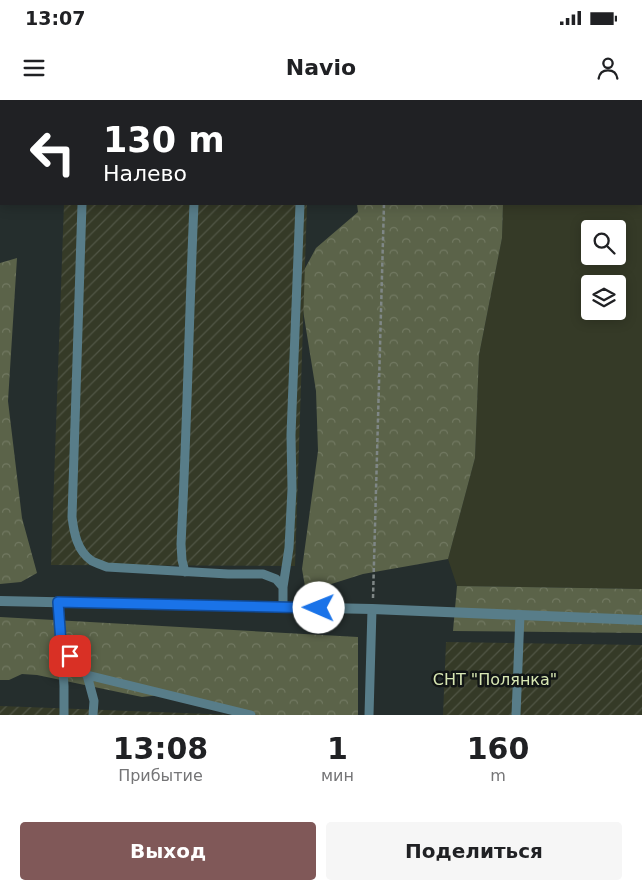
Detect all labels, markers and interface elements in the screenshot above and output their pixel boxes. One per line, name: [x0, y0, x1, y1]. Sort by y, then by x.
text: 13:07: [25, 7, 85, 29]
icon: menu: [20, 54, 48, 82]
icon: person: [594, 54, 622, 82]
text: Navio: [286, 55, 356, 80]
icon: left: [20, 120, 85, 185]
text: 130 m: [103, 120, 225, 160]
text: Налево: [103, 161, 187, 186]
map controls: [581, 220, 626, 320]
button: search: [581, 220, 626, 265]
button: layers: [581, 275, 626, 320]
position arrow: [292, 581, 344, 633]
pin: [49, 635, 91, 677]
icon: arrive: [56, 642, 84, 670]
park label: СНТ "Полянка": [433, 670, 557, 689]
text: 13:08: [113, 731, 208, 766]
text: 1: [327, 731, 348, 766]
text: 160: [467, 731, 529, 766]
text: Прибытие: [118, 766, 203, 785]
text: мин: [321, 766, 354, 785]
text: m: [490, 766, 506, 785]
button: Выход: [20, 822, 316, 880]
button: Поделиться: [326, 822, 622, 880]

